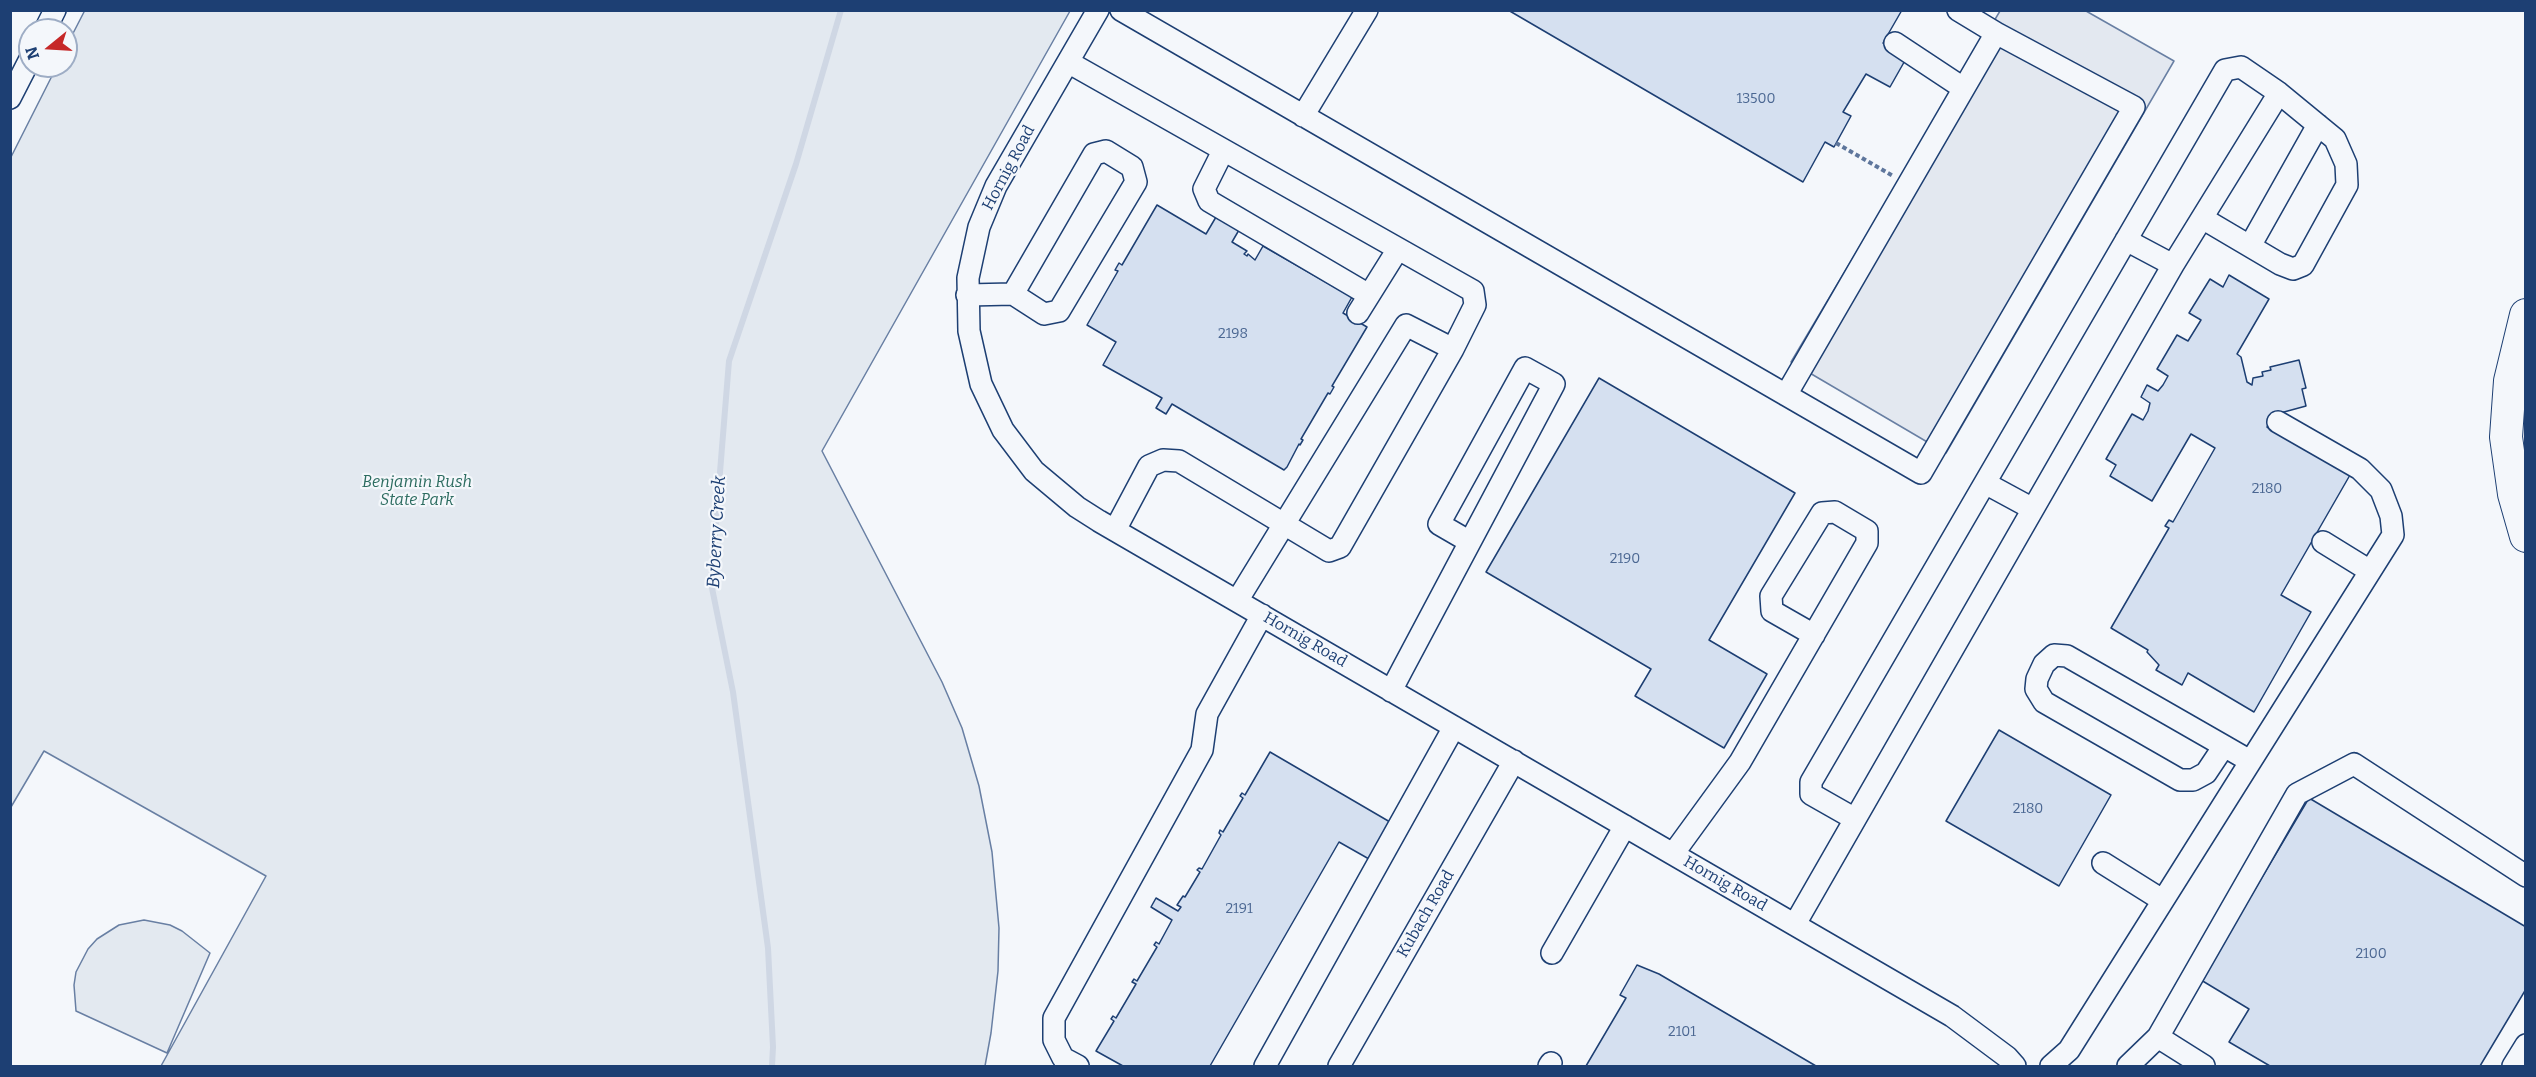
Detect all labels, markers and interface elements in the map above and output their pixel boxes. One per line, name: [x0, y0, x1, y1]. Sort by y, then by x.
north arrow: [18, 18, 78, 78]
text: N: [21, 44, 43, 62]
house number: 13500: [1736, 91, 1776, 107]
street label: Hornig Road: [979, 122, 1039, 214]
house number: 2198: [1218, 326, 1248, 342]
park label: Benjamin Rush State Park: [362, 473, 472, 511]
water label: Byberry Creek: [703, 475, 731, 589]
house number: 2180: [2252, 481, 2282, 497]
house number: 2190: [1610, 551, 1640, 567]
street label: Hornig Road: [1260, 608, 1350, 672]
house number: 2180: [2013, 801, 2043, 817]
street label: Hornig Road: [1680, 852, 1770, 916]
street label: Kubach Road: [1393, 867, 1459, 961]
house number: 2191: [1225, 901, 1253, 917]
house number: 2100: [2355, 946, 2387, 962]
house number: 2101: [1668, 1024, 1696, 1040]

